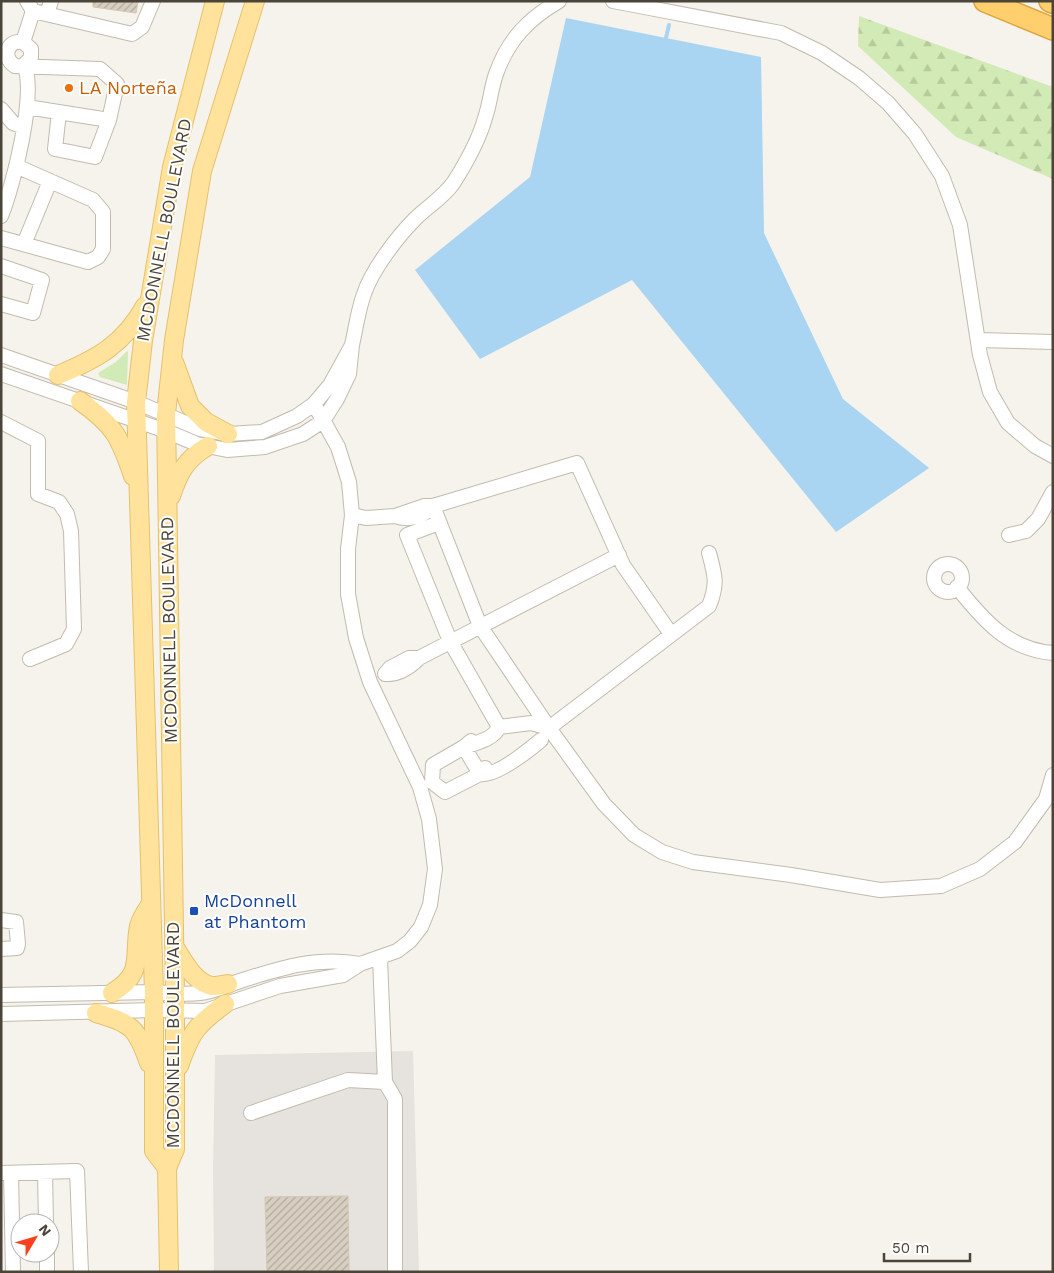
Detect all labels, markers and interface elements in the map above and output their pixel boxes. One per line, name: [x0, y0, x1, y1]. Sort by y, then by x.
place label: LA Norteña: [79, 77, 177, 98]
marker: LA Norteña: [63, 82, 75, 94]
street label: MCDONNELL BOULEVARD: [132, 117, 195, 343]
street label: MCDONNELL BOULEVARD: [156, 516, 181, 744]
place label: McDonnell at Phantom: [204, 890, 306, 932]
marker: McDonnell at Phantom: [188, 905, 200, 917]
street label: MCDONNELL BOULEVARD: [162, 922, 183, 1148]
north arrow: [10, 1213, 60, 1263]
text: N: [36, 1221, 55, 1239]
scale bar: [884, 1230, 970, 1262]
text: 50 m: [892, 1239, 929, 1257]

